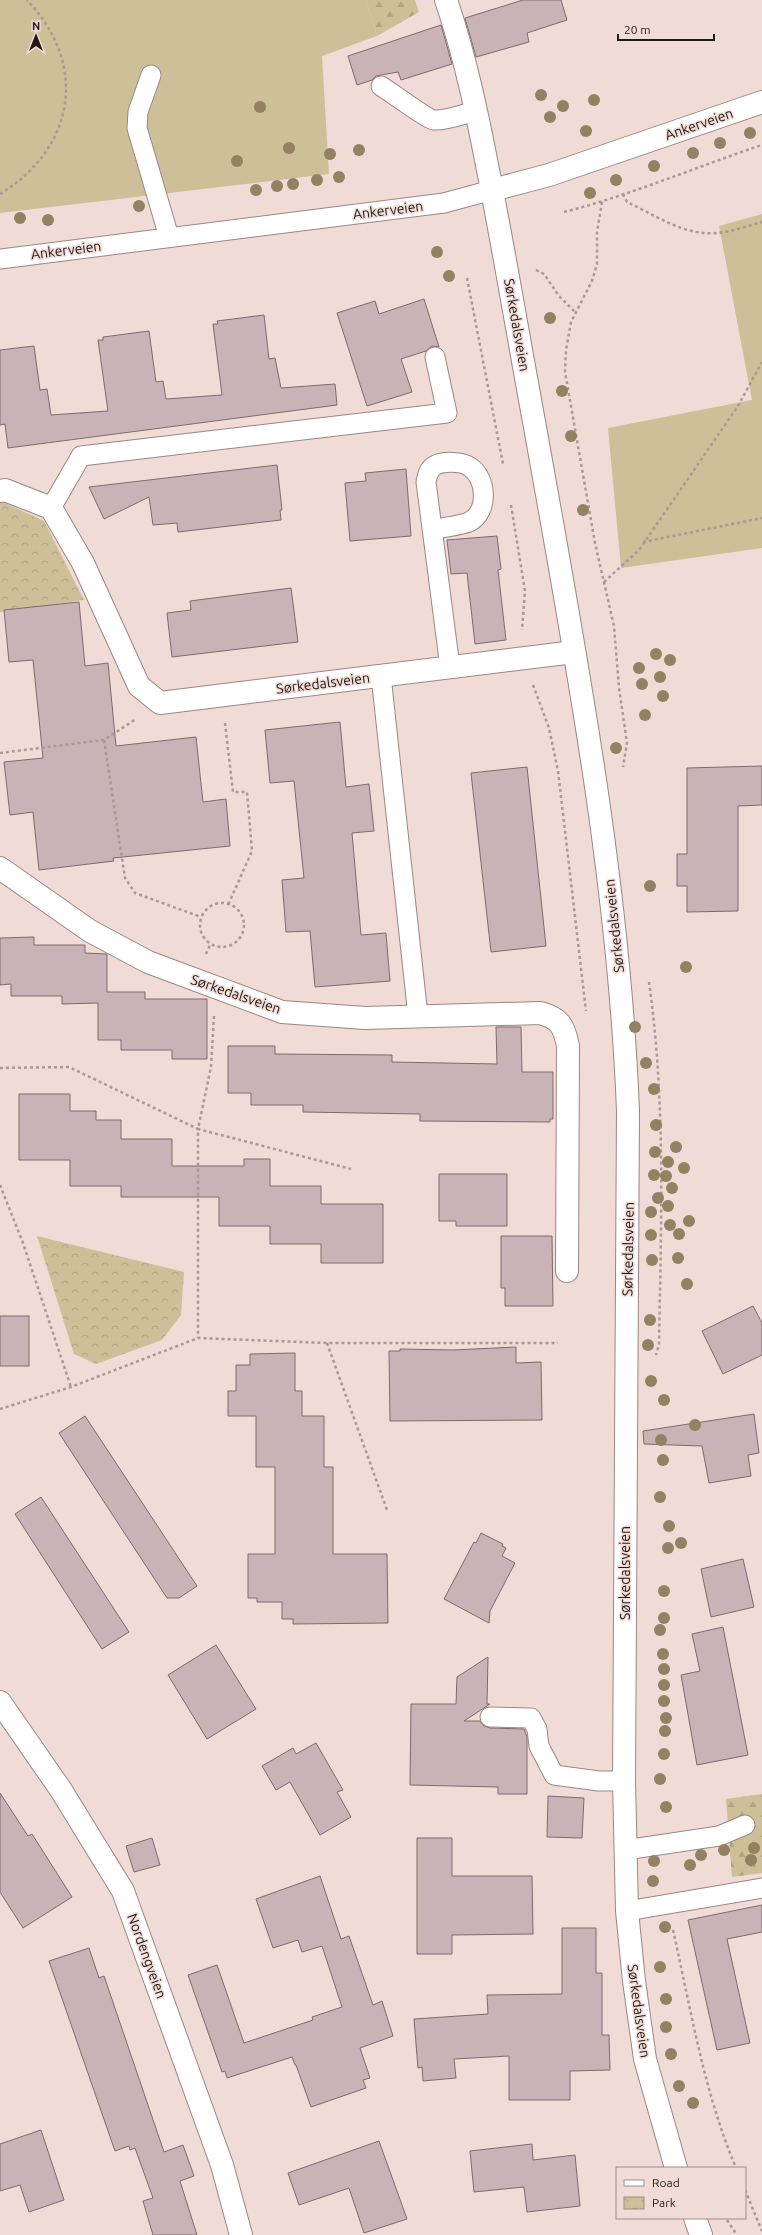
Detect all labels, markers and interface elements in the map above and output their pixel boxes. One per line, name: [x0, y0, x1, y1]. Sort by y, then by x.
north arrow: [16, 16, 56, 56]
scale bar: [618, 16, 714, 42]
text: N: [32, 20, 40, 32]
text: 20 m: [624, 23, 651, 36]
street label: Ankerveien: [663, 105, 735, 143]
street label: Ankerveien: [352, 198, 424, 222]
street label: Ankerveien: [30, 238, 102, 262]
street label: Sørkedalsveien: [501, 277, 533, 373]
street label: Sørkedalsveien: [275, 669, 371, 697]
street label: Sørkedalsveien: [601, 878, 627, 974]
street label: Sørkedalsveien: [189, 971, 283, 1017]
street label: Sørkedalsveien: [619, 1202, 637, 1296]
street label: Sørkedalsveien: [617, 1526, 633, 1620]
street label: Nordengveien: [124, 1911, 170, 2001]
street label: Sørkedalsveien: [625, 1963, 653, 2059]
legend: [616, 2167, 746, 2219]
text: Road: [652, 2176, 680, 2189]
text: Park: [652, 2196, 676, 2209]

